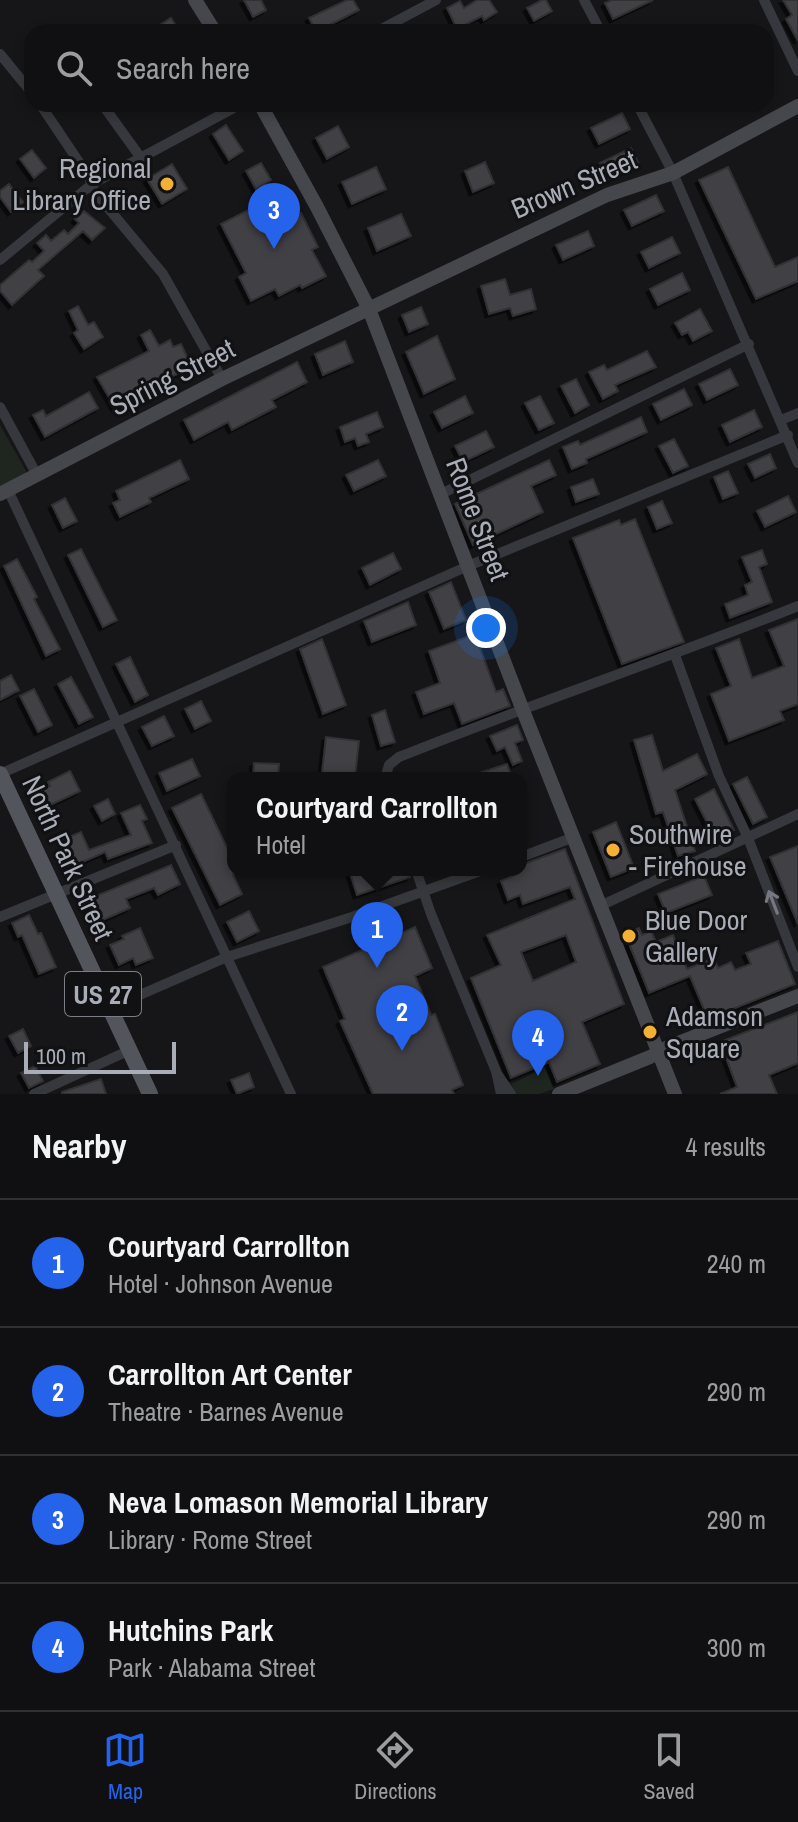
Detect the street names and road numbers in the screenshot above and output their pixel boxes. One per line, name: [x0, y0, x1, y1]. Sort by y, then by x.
street label: Brown Street: [505, 141, 643, 227]
street label: Spring Street: [103, 329, 241, 425]
street label: Rome Street: [437, 452, 519, 586]
street label: North Park Street: [13, 770, 123, 946]
road number: US 27: [65, 972, 141, 1016]

